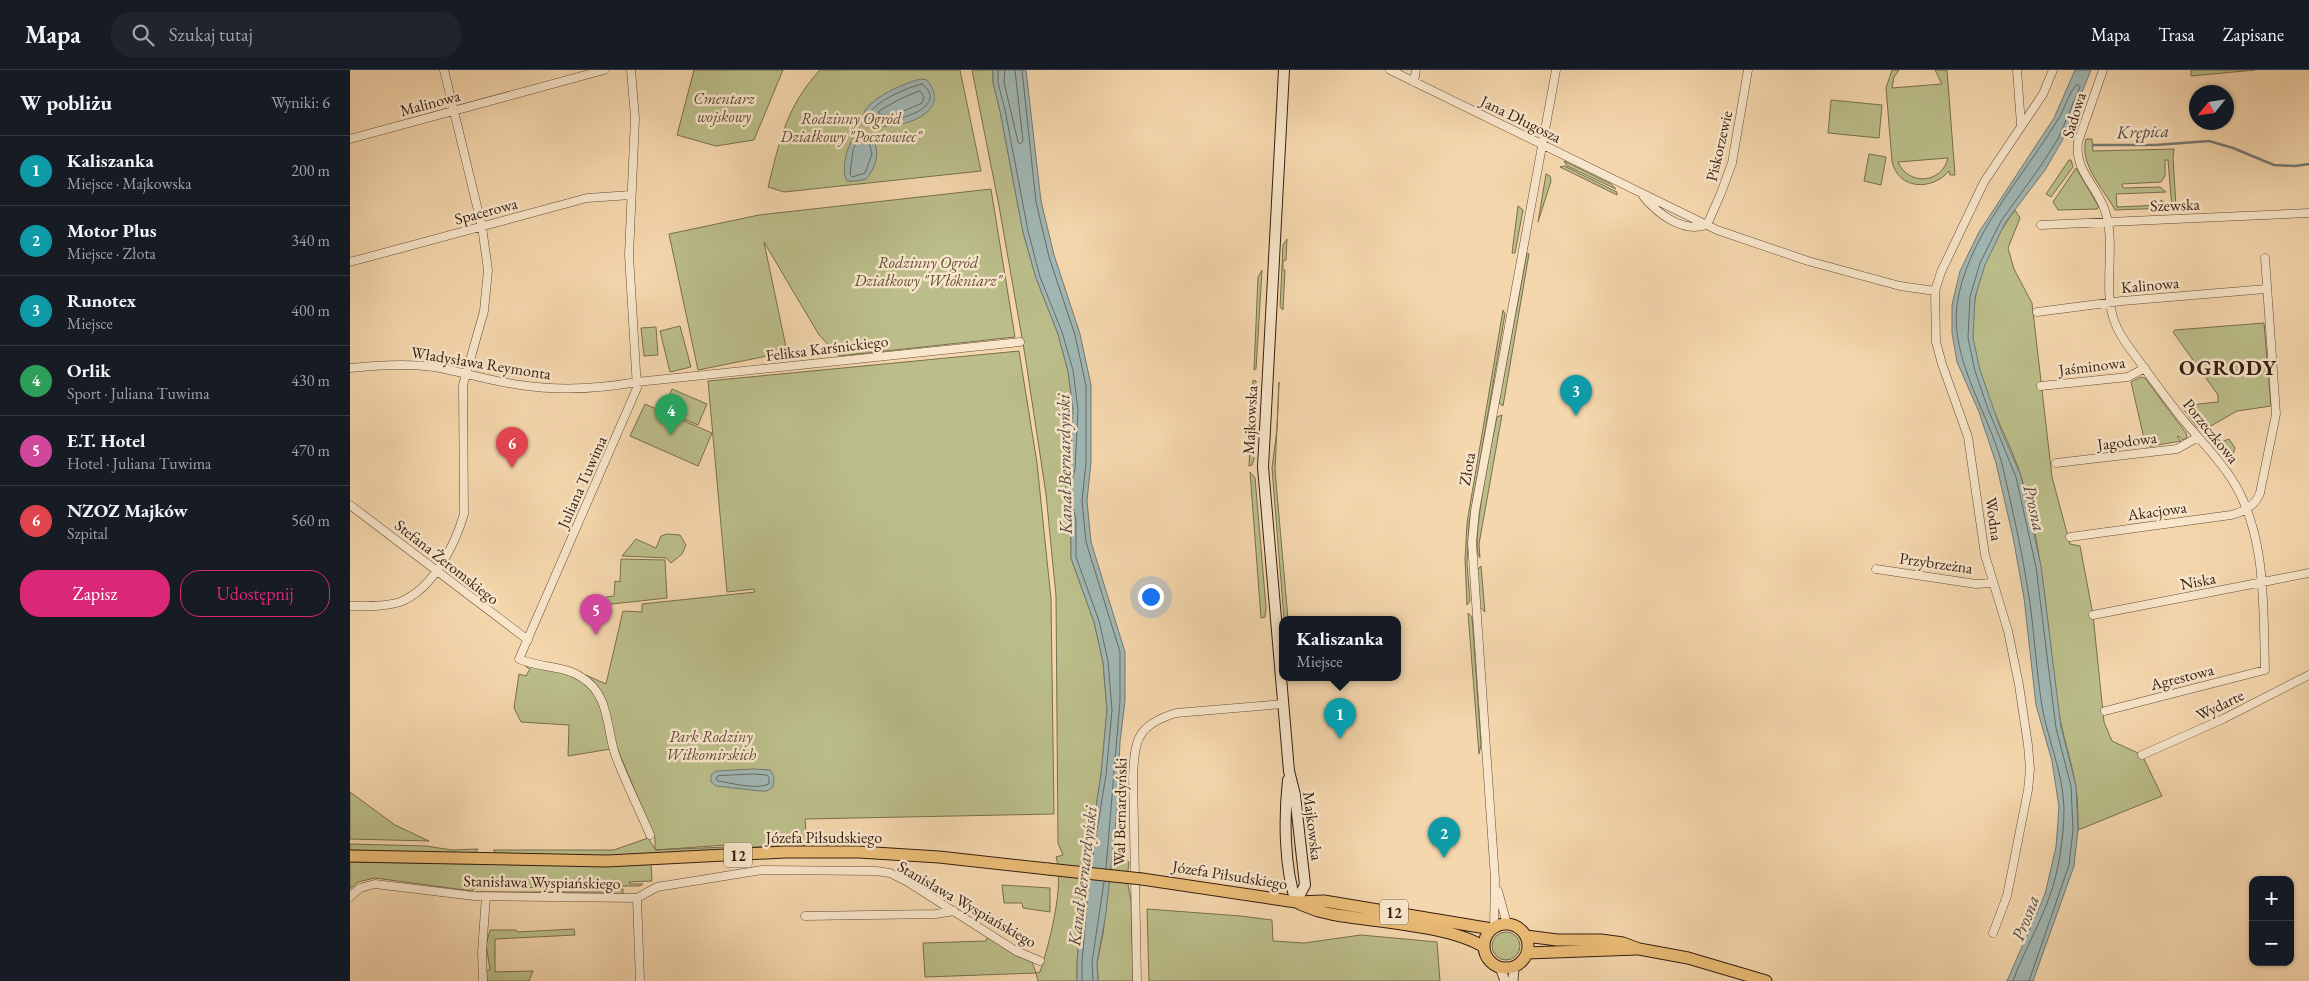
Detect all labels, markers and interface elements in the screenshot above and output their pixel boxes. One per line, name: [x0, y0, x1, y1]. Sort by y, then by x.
search box: [111, 12, 461, 57]
text: Mapa: [25, 19, 81, 50]
icon: search: [129, 21, 157, 49]
text: Szukaj tutaj: [169, 22, 253, 47]
text: Mapa: [2091, 23, 2130, 46]
text: Trasa: [2158, 23, 2195, 46]
text: Zapisane: [2223, 23, 2284, 46]
street label: Malinowa: [398, 85, 463, 121]
north arrow: [2189, 85, 2234, 130]
park label: Cmentarz wojskowy: [693, 88, 755, 127]
text: W pobliżu: [20, 89, 112, 116]
street label: Sadowa: [2057, 89, 2091, 140]
street label: Jana Długosza: [1475, 90, 1565, 148]
text: Wyniki: 6: [271, 92, 330, 113]
park label: Rodzinny Ogród Działkowy "Pocztowiec": [779, 108, 923, 147]
street label: Piskorzewie: [1701, 109, 1737, 183]
water label: Krępica: [2115, 119, 2170, 144]
text: Kaliszanka: [67, 148, 154, 173]
text: 1: [32, 160, 40, 181]
text: 200 m: [291, 160, 330, 181]
text: Miejsce · Majkowska: [67, 173, 192, 194]
street label: Spacerowa: [452, 192, 520, 229]
street label: Szewska: [2150, 194, 2201, 216]
text: Motor Plus: [67, 218, 157, 243]
text: 2: [32, 230, 40, 251]
text: 340 m: [291, 230, 330, 251]
text: Miejsce · Złota: [67, 243, 156, 264]
park label: Rodzinny Ogród Działkowy "Włókniarz": [853, 252, 1003, 291]
street label: Kalinowa: [2120, 272, 2181, 298]
text: Runotex: [67, 288, 136, 313]
text: 3: [32, 300, 40, 321]
text: 400 m: [291, 300, 330, 321]
text: Miejsce: [67, 313, 113, 334]
street label: Feliksa Karśnickiego: [765, 330, 889, 366]
street label: Władysława Reymonta: [409, 342, 553, 385]
street label: Jaśminowa: [2056, 351, 2127, 381]
district label: OGRODY: [2179, 354, 2277, 381]
text: Orlik: [67, 358, 111, 383]
text: 4: [32, 370, 40, 391]
text: 430 m: [291, 370, 330, 391]
pin: 3: [1560, 375, 1592, 416]
text: Sport · Juliana Tuwima: [67, 383, 210, 404]
street label: Majkowska: [1238, 384, 1262, 455]
water label: Kanał Bernardyński: [1051, 393, 1078, 535]
pin: 4: [655, 394, 687, 435]
street label: Porzeczkowa: [2178, 394, 2244, 468]
pin: 6: [496, 427, 528, 468]
street label: Jagodowa: [2094, 427, 2158, 455]
text: E.T. Hotel: [67, 428, 146, 453]
street label: Juliana Tuwima: [551, 432, 612, 533]
text: 5: [32, 440, 40, 461]
text: 470 m: [291, 440, 330, 461]
street label: Złota: [1454, 450, 1480, 487]
text: Hotel · Juliana Tuwima: [67, 453, 212, 474]
water label: Prosna: [2018, 482, 2052, 534]
street label: Wodna: [1981, 496, 2008, 543]
street label: Akacjowa: [2125, 496, 2189, 526]
text: NZOZ Majków: [67, 498, 188, 523]
text: 6: [32, 510, 40, 531]
text: 560 m: [291, 510, 330, 531]
street label: Stefana Żeromskiego: [390, 515, 504, 609]
text: Szpital: [67, 523, 108, 544]
street label: Przybrzeżna: [1898, 547, 1975, 579]
street label: Niska: [2178, 567, 2218, 595]
button: Zapisz: [20, 570, 170, 617]
button: Udostępnij: [180, 570, 330, 617]
your location: [1138, 584, 1164, 610]
pin: 5: [580, 594, 612, 635]
popup: [1279, 616, 1401, 681]
text: Kaliszanka: [1297, 626, 1383, 651]
text: Miejsce: [1297, 651, 1342, 672]
street label: Agrestowa: [2147, 659, 2216, 695]
street label: Wydarte: [2193, 684, 2247, 726]
pin: 1: [1324, 698, 1356, 739]
park label: Park Rodziny Wiłkomirskich: [666, 726, 756, 765]
street label: Wał Bernardyński: [1109, 758, 1131, 866]
street label: Majkowska: [1298, 790, 1328, 862]
water label: Kanał Bernardyński: [1062, 804, 1103, 948]
pin: 2: [1428, 817, 1460, 858]
street label: Józefa Piłsudskiego: [764, 827, 882, 848]
road number: 12: [724, 842, 752, 868]
street label: Józefa Piłsudskiego: [1169, 855, 1289, 894]
street label: Stanisława Wyspiańskiego: [894, 856, 1040, 952]
street label: Stanisława Wyspiańskiego: [463, 870, 621, 894]
map controls: [2249, 876, 2294, 966]
button: +: [2249, 876, 2294, 921]
water label: Prosna: [2006, 892, 2044, 944]
road number: 12: [1380, 900, 1408, 924]
button: −: [2249, 921, 2294, 966]

